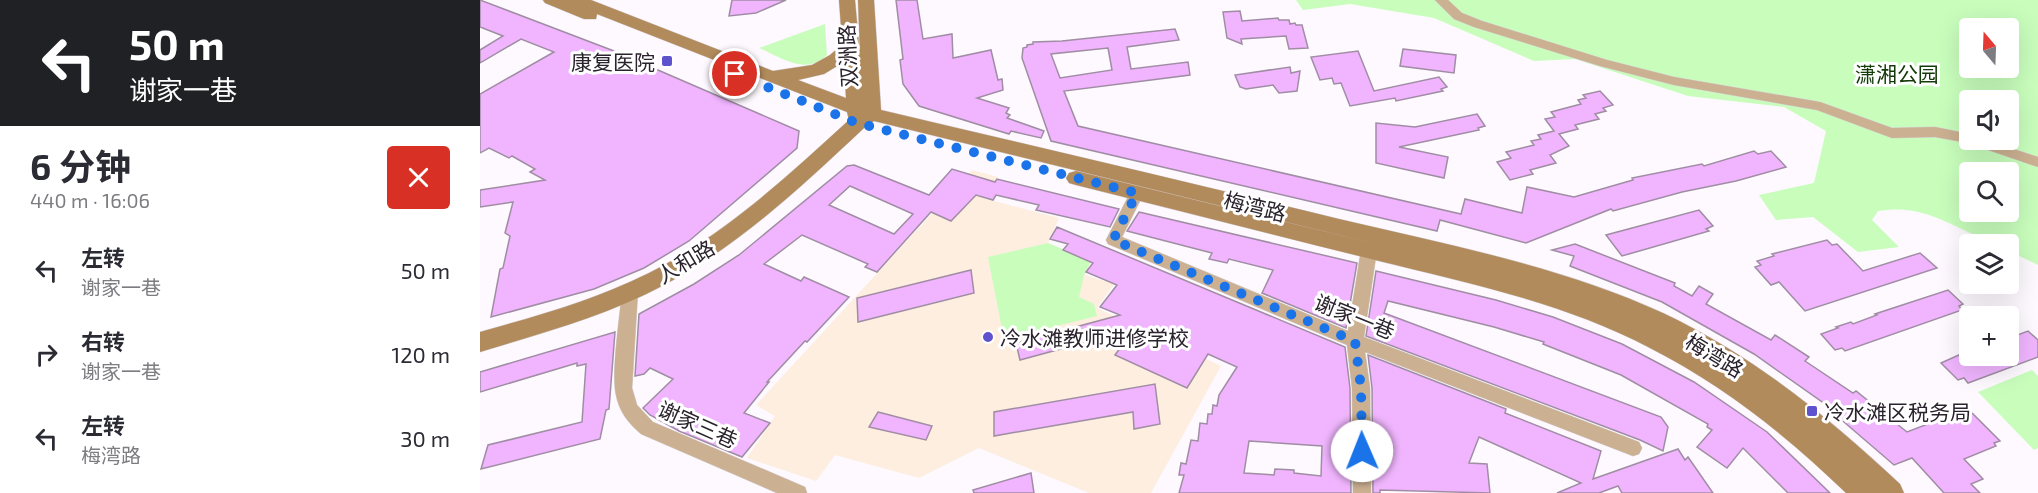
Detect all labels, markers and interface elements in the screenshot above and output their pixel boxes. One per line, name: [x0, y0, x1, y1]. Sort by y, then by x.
text: 50 m: [129, 18, 225, 68]
north arrow: [1959, 18, 2019, 78]
map controls: [1959, 18, 2019, 366]
icon: left: [30, 24, 108, 102]
street label: 双洲路: [833, 24, 861, 88]
pin: [709, 48, 760, 99]
place label: 康复医院: [571, 49, 655, 74]
marker: 康复医院: [660, 54, 674, 68]
icon: arrive: [718, 57, 751, 90]
park label: 潇湘公园: [1855, 61, 1939, 86]
text: 谢家一巷: [129, 73, 237, 105]
button: sound: [1959, 90, 2019, 150]
text: 6 分钟: [30, 144, 131, 187]
button: close: [387, 146, 450, 209]
button: search: [1959, 162, 2019, 222]
street label: 梅湾路: [1221, 186, 1289, 226]
text: 440 m · 16:06: [30, 188, 150, 212]
street label: 人和路: [652, 234, 718, 288]
button: layers: [1959, 234, 2019, 294]
text: 左转: [81, 244, 125, 270]
icon: left: [30, 254, 63, 287]
text: 50 m: [401, 257, 450, 283]
text: 谢家一巷: [81, 275, 161, 299]
street label: 谢家一巷: [1311, 289, 1399, 343]
button: +: [1959, 306, 2019, 366]
place label: 冷水滩教师进修学校: [1000, 325, 1189, 350]
text: 右转: [81, 328, 125, 354]
street label: 梅湾路: [1682, 328, 1748, 382]
marker: 冷水滩教师进修学校: [981, 330, 995, 344]
icon: right: [30, 338, 63, 371]
text: 120 m: [391, 341, 450, 367]
text: 谢家一巷: [81, 359, 161, 383]
street label: 谢家三巷: [655, 395, 741, 453]
place label: 冷水滩区税务局: [1824, 399, 1971, 424]
marker: 冷水滩区税务局: [1805, 404, 1819, 418]
text: 左转: [81, 412, 125, 438]
position arrow: [1330, 419, 1394, 483]
icon: left: [30, 422, 63, 455]
text: 30 m: [400, 425, 450, 451]
text: 梅湾路: [81, 443, 141, 467]

